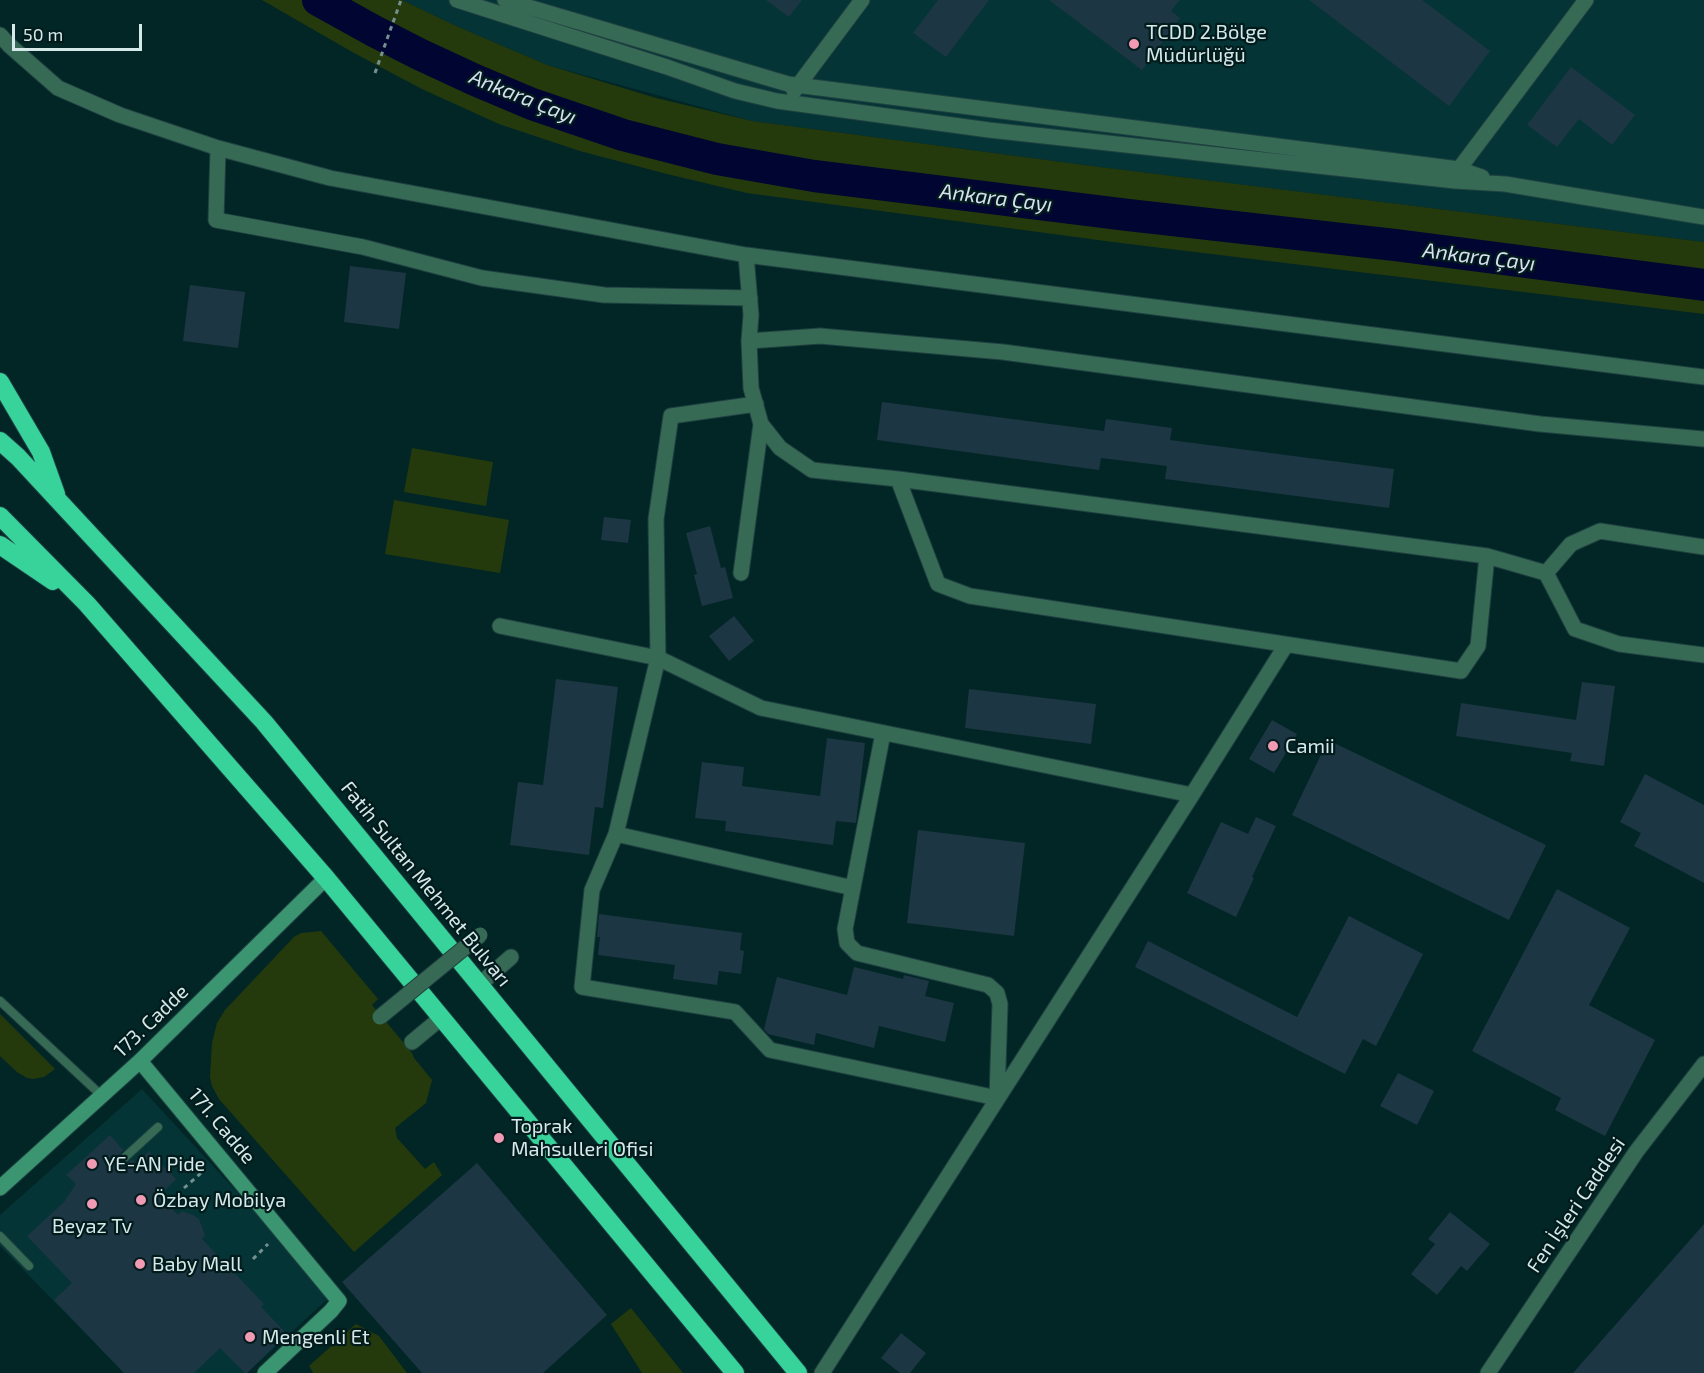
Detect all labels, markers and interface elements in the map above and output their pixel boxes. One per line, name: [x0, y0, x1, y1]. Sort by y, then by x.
scale bar: [15, 12, 146, 50]
place label: TCDD 2.Bölge Müdürlüğü: [1146, 20, 1267, 67]
text: 50 m: [23, 23, 63, 45]
marker: TCDD 2.Bölge Müdürlüğü: [1127, 37, 1141, 51]
water label: Ankara Çayı: [466, 64, 580, 130]
water label: Ankara Çayı: [938, 179, 1054, 217]
water label: Ankara Çayı: [1421, 238, 1537, 276]
place label: Camii: [1285, 734, 1335, 758]
marker: Camii: [1266, 739, 1280, 753]
street label: Fatih Sultan Mehmet Bulvarı: [336, 777, 516, 991]
street label: 173. Cadde: [109, 980, 193, 1062]
street label: 171. Cadde: [183, 1083, 261, 1169]
place label: Toprak Mahsulleri Ofisi: [511, 1114, 653, 1161]
marker: Toprak Mahsulleri Ofisi: [492, 1131, 506, 1145]
street label: Fen İşleri Caddesi: [1522, 1133, 1630, 1277]
place label: YE-AN Pide: [104, 1152, 205, 1176]
marker: YE-AN Pide: [85, 1157, 99, 1171]
place label: Özbay Mobilya: [153, 1188, 286, 1212]
marker: Özbay Mobilya: [134, 1193, 148, 1207]
marker: Beyaz Tv: [85, 1197, 99, 1211]
place label: Beyaz Tv: [52, 1214, 132, 1238]
place label: Baby Mall: [152, 1252, 242, 1276]
marker: Baby Mall: [133, 1257, 147, 1271]
place label: Mengenli Et: [262, 1325, 370, 1349]
marker: Mengenli Et: [243, 1330, 257, 1344]

